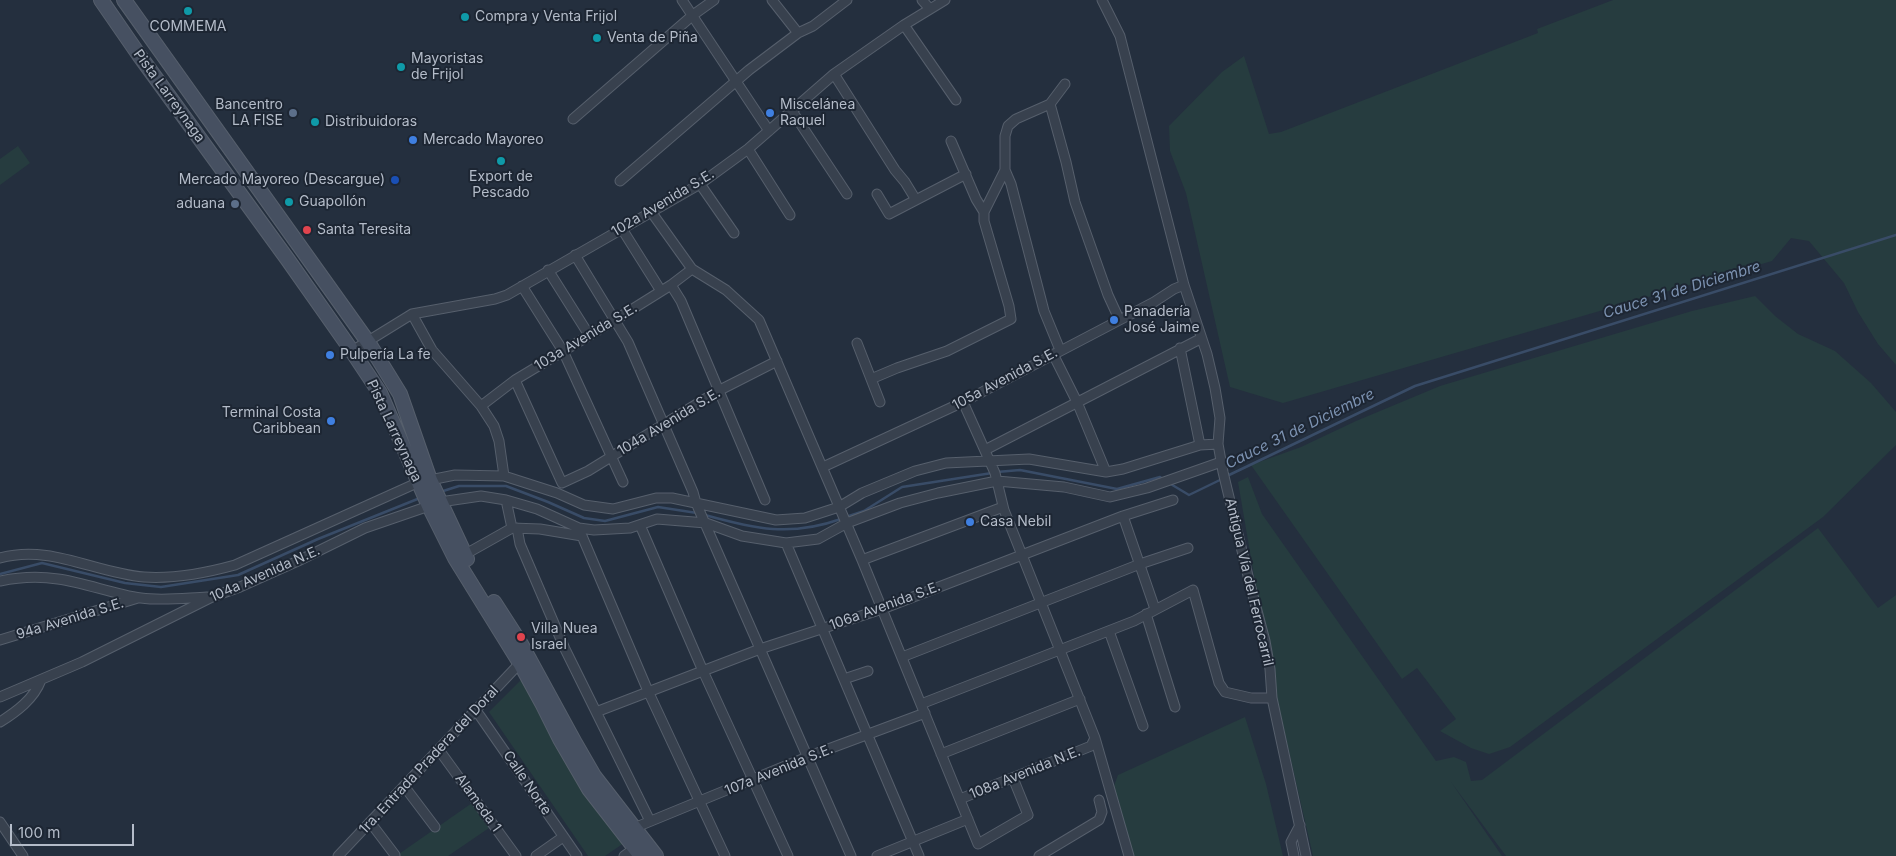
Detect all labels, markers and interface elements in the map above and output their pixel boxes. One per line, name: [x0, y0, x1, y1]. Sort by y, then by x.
marker: COMMEMA: [182, 5, 194, 17]
place label: Compra y Venta Frijol: [475, 9, 617, 25]
marker: Compra y Venta Frijol: [459, 11, 471, 23]
place label: COMMEMA: [150, 19, 226, 35]
place label: Venta de Piña: [607, 30, 698, 46]
marker: Venta de Piña: [591, 32, 603, 44]
street label: Pista Larreynaga: [130, 46, 208, 146]
place label: Mayoristas de Frijol: [411, 51, 483, 84]
marker: Mayoristas de Frijol: [395, 61, 407, 73]
place label: Bancentro LA FISE: [215, 97, 283, 130]
place label: Miscelánea Raquel: [780, 97, 855, 130]
marker: Bancentro LA FISE: [287, 107, 299, 119]
marker: Miscelánea Raquel: [764, 107, 776, 119]
place label: Distribuidoras: [325, 114, 417, 130]
marker: Distribuidoras: [309, 116, 321, 128]
place label: Mercado Mayoreo: [423, 132, 544, 148]
marker: Mercado Mayoreo: [407, 134, 419, 146]
marker: Export de Pescado: [495, 155, 507, 167]
street label: 102a Avenida S.E.: [609, 166, 717, 240]
place label: Export de Pescado: [469, 169, 533, 202]
place label: Mercado Mayoreo (Descargue): [179, 172, 385, 188]
marker: Mercado Mayoreo (Descargue): [389, 174, 401, 186]
place label: Guapollón: [299, 194, 366, 210]
place label: aduana: [176, 196, 225, 212]
marker: Guapollón: [283, 196, 295, 208]
marker: aduana: [229, 198, 241, 210]
place label: Santa Teresita: [317, 222, 411, 238]
marker: Santa Teresita: [301, 224, 313, 236]
water label: Cauce 31 de Diciembre: [1601, 257, 1763, 323]
street label: 103a Avenida S.E.: [532, 300, 640, 374]
place label: Panadería José Jaime: [1124, 304, 1200, 336]
marker: Panadería José Jaime: [1108, 314, 1120, 326]
street label: 105a Avenida S.E.: [949, 344, 1061, 414]
place label: Pulpería La fe: [340, 347, 431, 363]
marker: Pulpería La fe: [324, 349, 336, 361]
street label: Pista Larreynaga: [363, 377, 425, 485]
street label: 104a Avenida S.E.: [614, 385, 724, 459]
water label: Cauce 31 de Diciembre: [1222, 385, 1378, 473]
place label: Terminal Costa Caribbean: [222, 405, 321, 438]
marker: Terminal Costa Caribbean: [325, 415, 337, 427]
street label: Antigua Vía del Ferrocarril: [1221, 496, 1277, 668]
place label: Casa Nebil: [980, 514, 1051, 530]
marker: Casa Nebil: [964, 516, 976, 528]
street label: 104a Avenida N.E.: [207, 542, 323, 606]
street label: 106a Avenida S.E.: [827, 578, 943, 634]
street label: 94a Avenida S.E.: [14, 595, 126, 643]
place label: Villa Nuea Israel: [531, 621, 598, 654]
marker: Villa Nuea Israel: [515, 631, 527, 643]
street label: 1ra. Entrada Pradera del Doral: [356, 682, 502, 838]
street label: 107a Avenida S.E.: [722, 741, 836, 799]
street label: 108a Avenida N.E.: [967, 743, 1083, 803]
street label: Calle Norte: [499, 748, 555, 818]
street label: Alameda 1: [451, 771, 505, 835]
scale bar: [12, 814, 136, 846]
text: 100 m: [18, 823, 60, 842]

